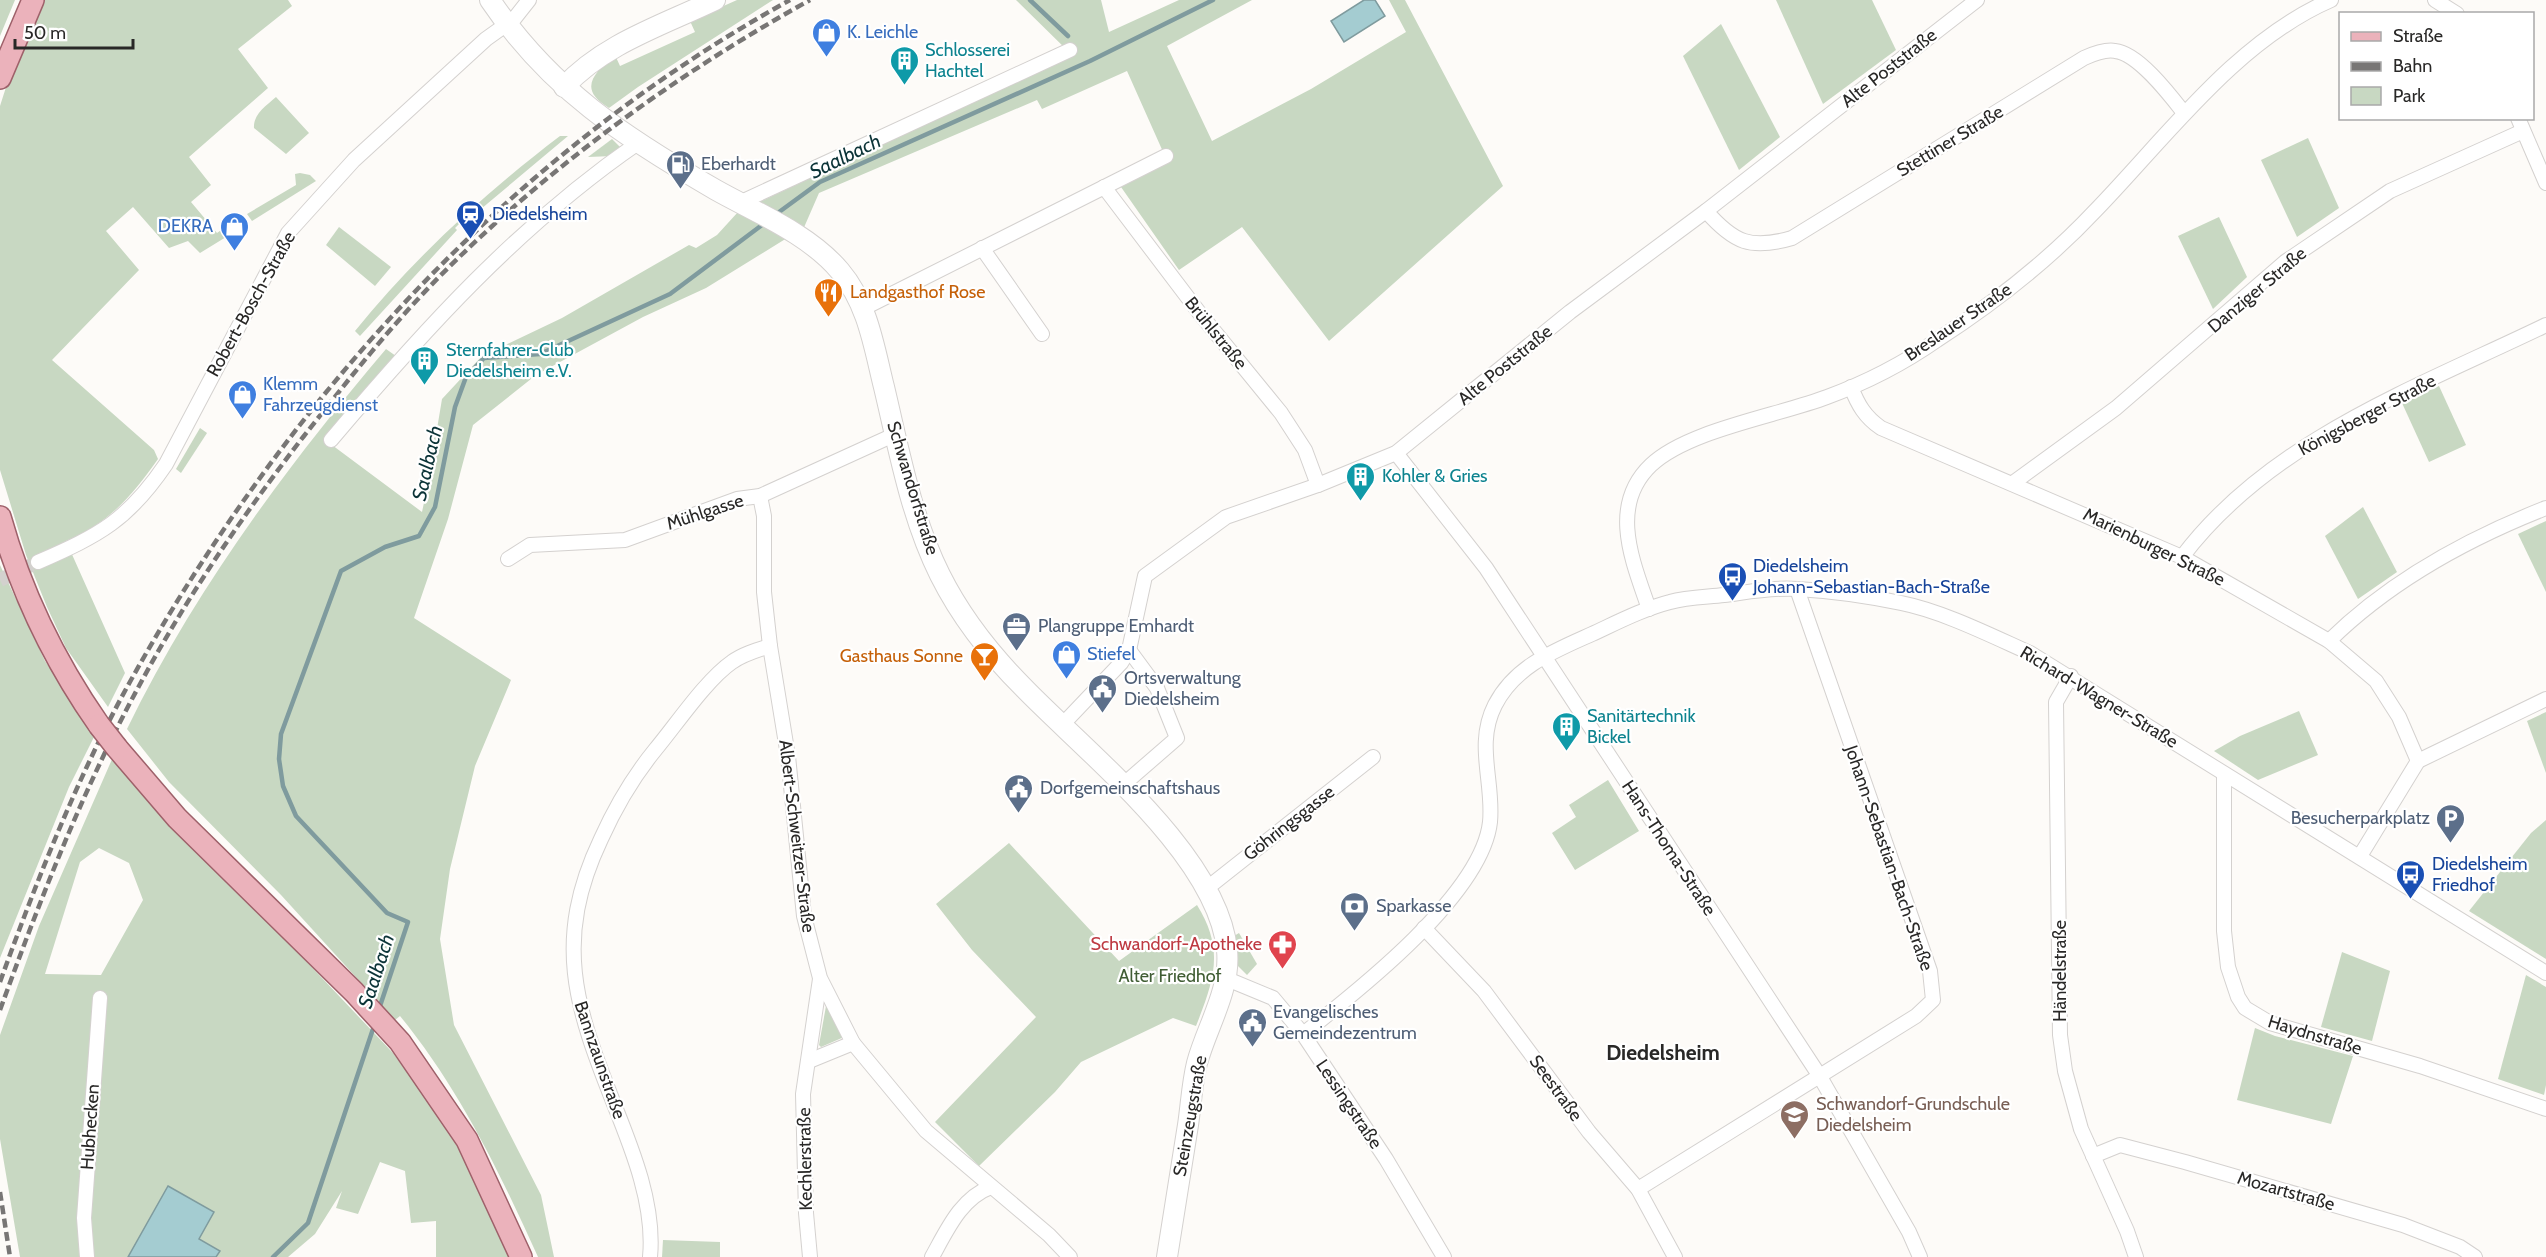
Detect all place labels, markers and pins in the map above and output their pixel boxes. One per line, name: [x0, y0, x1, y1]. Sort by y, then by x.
shop icon: K. Leichle: [810, 16, 842, 58]
place label: K. Leichle: [847, 21, 918, 43]
place label: Schlosserei Hachtel: [925, 39, 1010, 82]
building icon: Schlosserei Hachtel: [888, 44, 920, 86]
fuel station icon: Eberhardt: [664, 148, 696, 190]
place label: Eberhardt: [701, 153, 776, 175]
station icon: Diedelsheim: [455, 198, 487, 240]
place label: Diedelsheim: [492, 203, 587, 225]
shop icon: DEKRA: [218, 210, 250, 252]
place label: DEKRA: [158, 215, 213, 237]
restaurant icon: Landgasthof Rose: [813, 276, 845, 318]
place label: Landgasthof Rose: [850, 281, 986, 303]
place label: Sternfahrer-Club Diedelsheim e.V.: [446, 339, 574, 382]
building icon: Sternfahrer-Club Diedelsheim e.V.: [409, 344, 441, 386]
place label: Klemm Fahrzeugdienst: [263, 373, 378, 416]
shop icon: Klemm Fahrzeugdienst: [226, 378, 258, 420]
building icon: Kohler & Gries: [1345, 460, 1377, 502]
place label: Kohler & Gries: [1382, 465, 1488, 487]
place label: Diedelsheim Johann-Sebastian-Bach-Straße: [1752, 555, 1990, 598]
bus stop icon: Diedelsheim Johann-Sebastian-Bach-Straße: [1716, 560, 1748, 602]
office icon: Plangruppe Emhardt: [1001, 610, 1033, 652]
place label: Plangruppe Emhardt: [1038, 615, 1194, 637]
shop icon: Stiefel: [1050, 638, 1082, 680]
bar icon: Gasthaus Sonne: [968, 640, 1000, 682]
place label: Stiefel: [1087, 643, 1136, 665]
place label: Gasthaus Sonne: [840, 645, 963, 667]
place label: Ortsverwaltung Diedelsheim: [1124, 667, 1242, 710]
public building icon: Ortsverwaltung Diedelsheim: [1087, 672, 1119, 714]
place label: Sanitärtechnik Bickel: [1587, 705, 1696, 748]
building icon: Sanitärtechnik Bickel: [1550, 710, 1582, 752]
public building icon: Dorfgemeinschaftshaus: [1003, 772, 1035, 814]
place label: Dorfgemeinschaftshaus: [1040, 777, 1220, 799]
parking icon: Besucherparkplatz: [2435, 802, 2467, 844]
place label: Besucherparkplatz: [2291, 807, 2431, 829]
place label: Diedelsheim Friedhof: [2432, 853, 2527, 896]
bus stop icon: Diedelsheim Friedhof: [2395, 858, 2427, 900]
bank icon: Sparkasse: [1339, 890, 1371, 932]
place label: Sparkasse: [1376, 895, 1452, 917]
pharmacy icon: Schwandorf-Apotheke: [1267, 928, 1299, 970]
place label: Schwandorf-Apotheke: [1090, 933, 1262, 955]
place label: Evangelisches Gemeindezentrum: [1273, 1001, 1417, 1044]
public building icon: Evangelisches Gemeindezentrum: [1236, 1006, 1268, 1048]
place label: Schwandorf-Grundschule Diedelsheim: [1816, 1093, 2010, 1136]
school or university icon: Schwandorf-Grundschule Diedelsheim: [1779, 1098, 1811, 1140]

